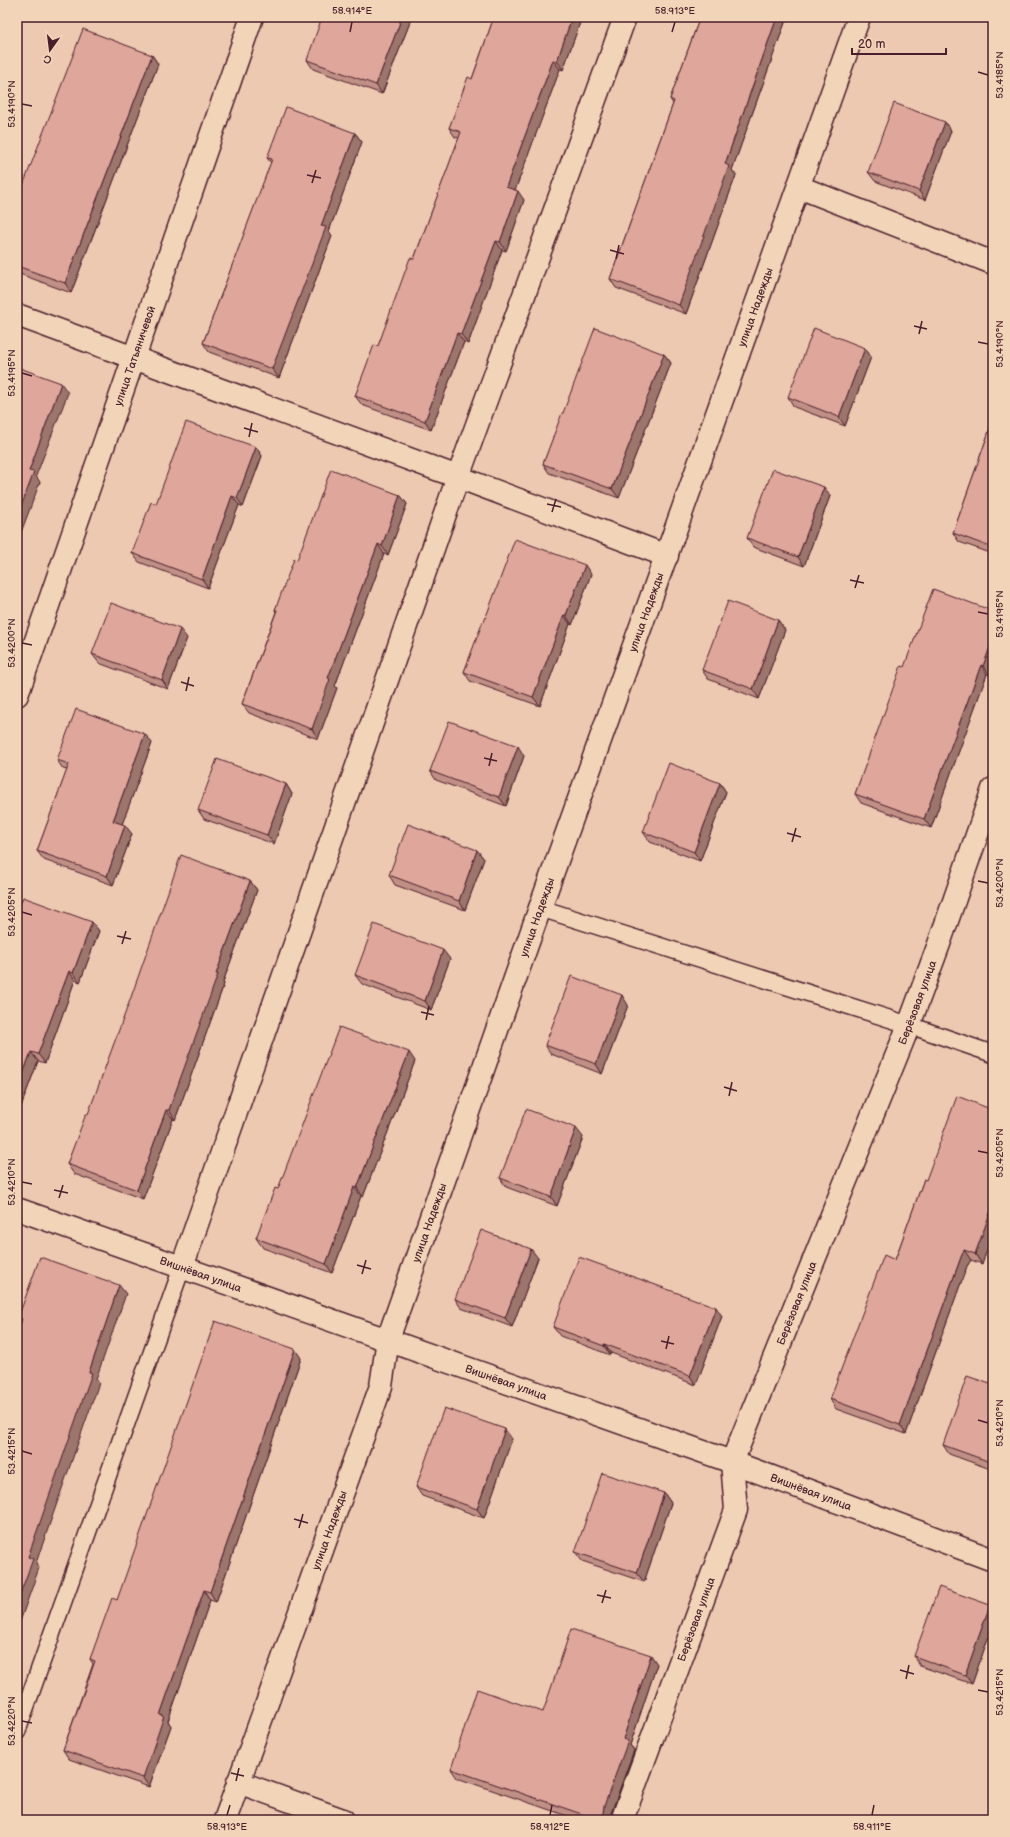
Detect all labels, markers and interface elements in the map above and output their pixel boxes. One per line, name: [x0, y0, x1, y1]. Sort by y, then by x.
text: 58.914°E: [332, 5, 372, 17]
text: 58.913°E: [655, 5, 696, 17]
north arrow: [30, 30, 70, 70]
scale bar: [852, 30, 946, 56]
text: 20 m: [858, 37, 885, 52]
text: 53.4185°N: [994, 51, 1006, 99]
text: С: [42, 52, 53, 66]
text: 53.4190°N: [6, 80, 18, 128]
street label: улица Надежды: [735, 266, 776, 349]
street label: улица Татьяничевой: [112, 304, 158, 408]
text: 53.4190°N: [994, 320, 1006, 368]
text: 53.4195°N: [6, 349, 18, 397]
street label: улица Надежды: [626, 571, 667, 654]
text: 53.4195°N: [994, 590, 1006, 638]
text: 53.4200°N: [6, 618, 18, 668]
text: 53.4200°N: [994, 858, 1006, 908]
street label: улица Надежды: [517, 876, 557, 959]
text: 53.4205°N: [6, 887, 18, 937]
street label: Берёзовая улица: [896, 958, 940, 1047]
text: 53.4205°N: [994, 1128, 1006, 1178]
text: 53.4210°N: [6, 1158, 18, 1206]
street label: улица Надежды: [410, 1181, 449, 1264]
street label: Вишнёвая улица: [158, 1254, 244, 1295]
street label: Берёзовая улица: [774, 1259, 820, 1347]
street label: Вишнёвая улица: [464, 1362, 549, 1403]
text: 53.4210°N: [994, 1399, 1006, 1447]
text: 53.4215°N: [6, 1427, 18, 1475]
street label: Вишнёвая улица: [769, 1471, 854, 1514]
street label: улица Надежды: [309, 1489, 350, 1572]
street label: Берёзовая улица: [675, 1575, 718, 1663]
text: 53.4215°N: [994, 1668, 1006, 1716]
text: 53.4220°N: [6, 1696, 18, 1746]
text: 58.913°E: [207, 1821, 248, 1833]
text: 58.912°E: [530, 1821, 570, 1833]
text: 58.911°E: [853, 1821, 892, 1833]

